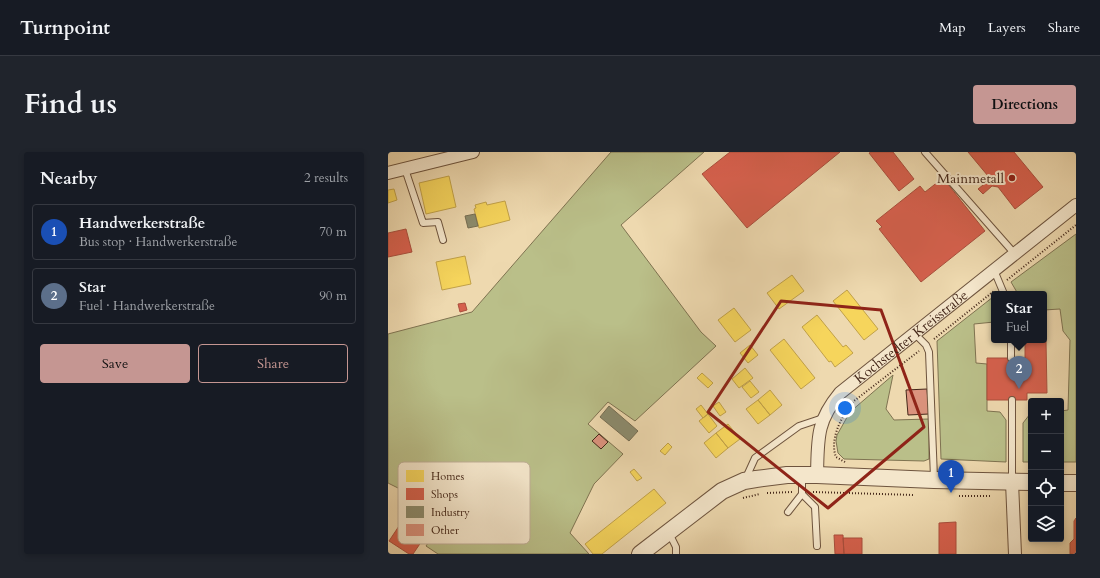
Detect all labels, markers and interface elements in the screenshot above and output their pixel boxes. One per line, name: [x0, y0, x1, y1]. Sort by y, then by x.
text: Turnpoint: [20, 15, 110, 41]
text: Map: [939, 18, 966, 37]
text: Layers: [988, 18, 1026, 37]
text: Share: [1048, 18, 1080, 37]
text: Find us: [24, 85, 117, 123]
button: Directions: [973, 85, 1076, 124]
text: Nearby: [40, 167, 97, 190]
text: 2 results: [304, 169, 348, 187]
place label: Mainmetall: [937, 169, 1004, 188]
marker: Mainmetall: [1007, 173, 1017, 183]
text: Handwerkerstraße: [79, 213, 205, 233]
text: 1: [51, 223, 57, 241]
text: 70 m: [319, 223, 347, 241]
text: Bus stop · Handwerkerstraße: [79, 233, 237, 251]
text: Star: [79, 277, 106, 297]
street label: Kochstedter Kreisstraße: [850, 286, 972, 388]
text: 2: [51, 287, 57, 305]
text: 90 m: [319, 287, 347, 305]
popup: [991, 291, 1047, 343]
text: Fuel · Handwerkerstraße: [79, 297, 215, 315]
text: Star: [1006, 298, 1032, 318]
text: Fuel: [1006, 318, 1029, 336]
button: Save: [40, 344, 190, 383]
button: Share: [198, 344, 348, 383]
pin: 2: [1006, 356, 1032, 389]
your location: [835, 398, 855, 418]
map controls: [1028, 398, 1064, 542]
button: +: [1028, 398, 1064, 434]
button: −: [1028, 434, 1064, 470]
pin: 1: [938, 460, 964, 493]
legend: [398, 462, 530, 544]
text: Homes: [431, 469, 464, 484]
button: locate: [1028, 470, 1064, 506]
text: Shops: [431, 487, 458, 502]
text: Industry: [431, 505, 470, 520]
button: layers: [1028, 506, 1064, 542]
text: Other: [431, 523, 460, 538]

